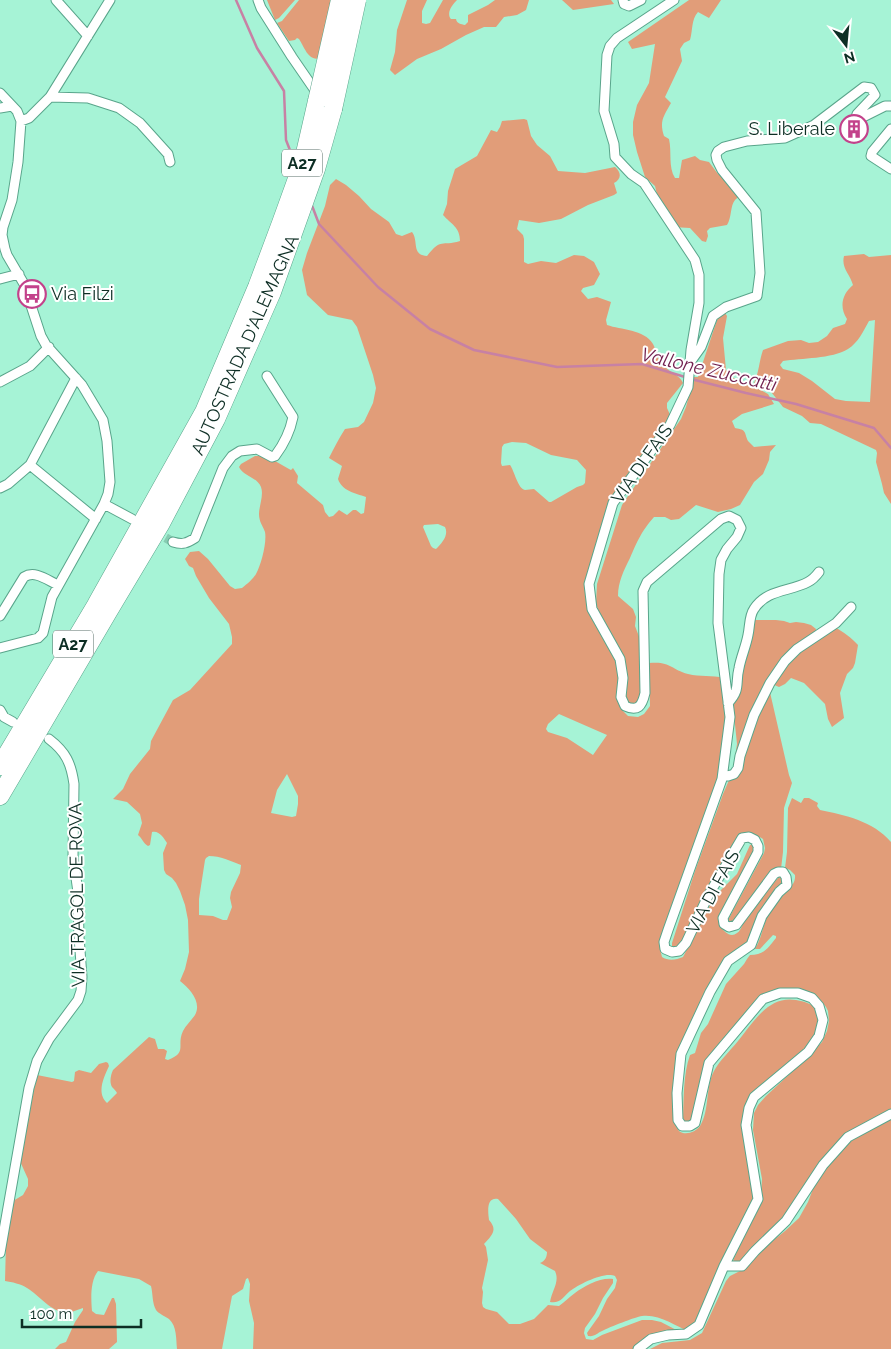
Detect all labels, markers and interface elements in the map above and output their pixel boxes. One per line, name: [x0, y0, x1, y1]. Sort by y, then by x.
north arrow: [821, 20, 871, 70]
text: N: [842, 48, 857, 67]
building icon: S. Liberale: [839, 114, 869, 144]
place label: S. Liberale: [748, 118, 835, 139]
road number: A27: [282, 150, 322, 177]
street label: AUTOSTRADA D'ALEMAGNA: [186, 231, 303, 458]
bus stop icon: Via Filzi: [17, 279, 47, 309]
place label: Via Filzi: [51, 283, 114, 304]
water label: Vallone Zuccatti: [639, 343, 780, 395]
street label: VIA DI FAIS: [607, 420, 677, 507]
road number: A27: [53, 630, 93, 658]
street label: VIA TRAGOL DE ROVA: [64, 803, 89, 987]
street label: VIA DI FAIS: [682, 846, 743, 937]
scale bar: [22, 1296, 141, 1328]
text: 100 m: [30, 1305, 72, 1323]

